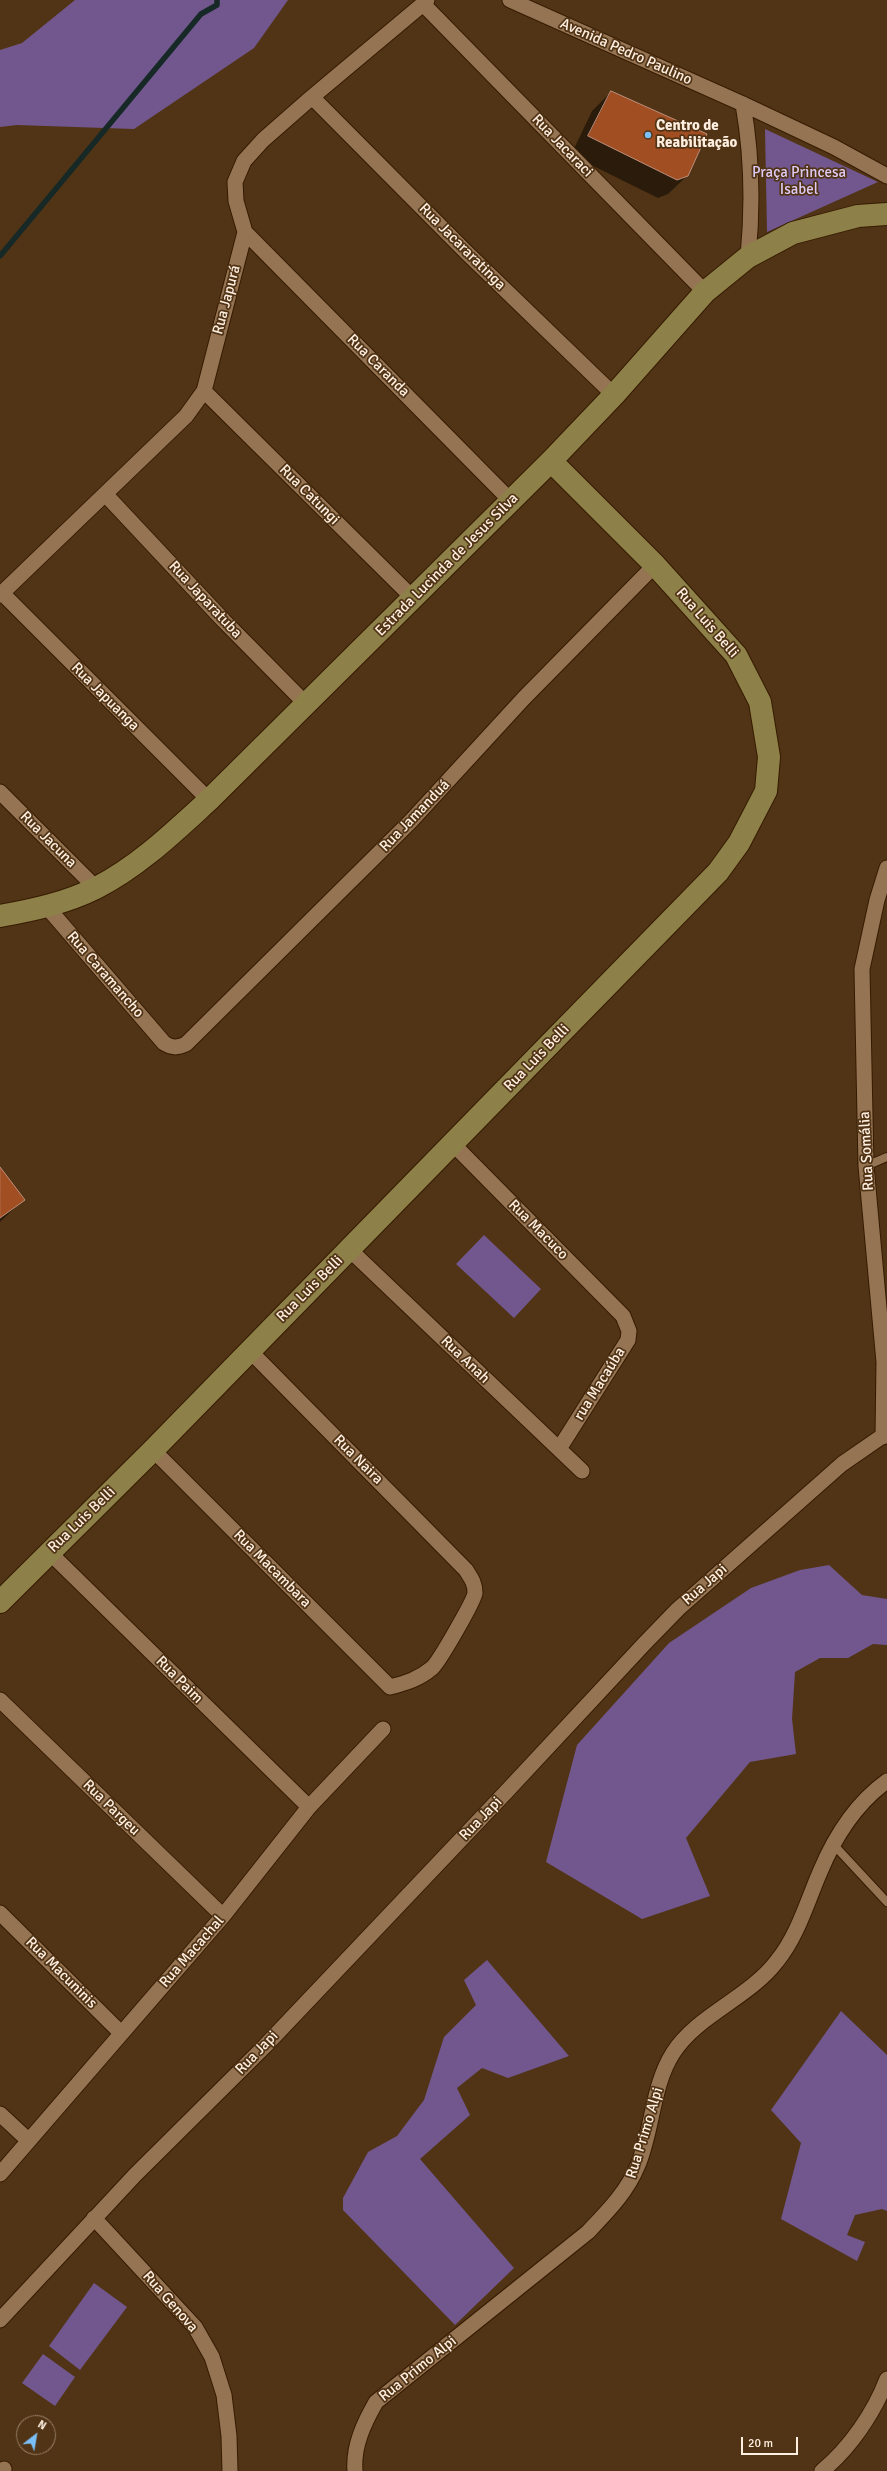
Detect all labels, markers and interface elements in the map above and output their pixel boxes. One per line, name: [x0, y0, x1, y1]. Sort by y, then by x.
street label: Avenida Pedro Paulino: [557, 15, 695, 89]
street label: Rua Jacaraci: [528, 111, 596, 181]
place label: Centro de Reabilitação: [656, 117, 737, 152]
marker: Centro de Reabilitação: [643, 130, 653, 140]
park label: Praça Princesa Isabel: [752, 164, 846, 199]
street label: Rua Jacararatinga: [415, 200, 509, 294]
street label: Rua Japurá: [209, 263, 245, 337]
street label: Rua Caranda: [343, 331, 413, 401]
street label: Rua Catungi: [275, 461, 343, 529]
street label: Estrada Lucinda de Jesus Silva: [372, 490, 522, 640]
street label: Rua Japaratuba: [165, 558, 245, 642]
street label: Rua Luis Belli: [672, 584, 742, 662]
street label: Rua Japuanga: [67, 659, 143, 735]
street label: Rua Jamanduá: [376, 776, 454, 856]
street label: Rua Jacuna: [16, 808, 80, 872]
street label: Rua Caramancho: [63, 928, 147, 1022]
street label: Rua Luis Belli: [500, 1021, 574, 1095]
street label: Rua Somália: [856, 1111, 878, 1191]
street label: Rua Macuco: [504, 1196, 572, 1264]
street label: Rua Luis Belli: [273, 1252, 347, 1326]
street label: Rua Anah: [437, 1332, 493, 1388]
street label: rua Macaúba: [570, 1344, 630, 1424]
street label: Rua Naira: [329, 1431, 387, 1489]
street label: Rua Luis Belli: [45, 1483, 119, 1557]
street label: Rua Macambara: [229, 1526, 315, 1612]
street label: Rua Japi: [679, 1561, 731, 1609]
street label: Rua Paim: [152, 1653, 206, 1707]
street label: Rua Pargeu: [79, 1776, 143, 1840]
street label: Rua Japi: [456, 1793, 506, 1845]
street label: Rua Macachal: [156, 1912, 228, 1992]
street label: Rua Macuninis: [21, 1933, 101, 2013]
street label: Rua Japi: [232, 2027, 282, 2079]
street label: Rua Primo Alpi: [623, 2085, 667, 2181]
street label: Rua Genova: [139, 2268, 201, 2336]
street label: Rua Primo Alpi: [376, 2332, 460, 2406]
north arrow: [16, 2415, 56, 2455]
text: N: [35, 2418, 49, 2433]
scale bar: [743, 2429, 800, 2455]
text: 20 m: [748, 2436, 773, 2451]

